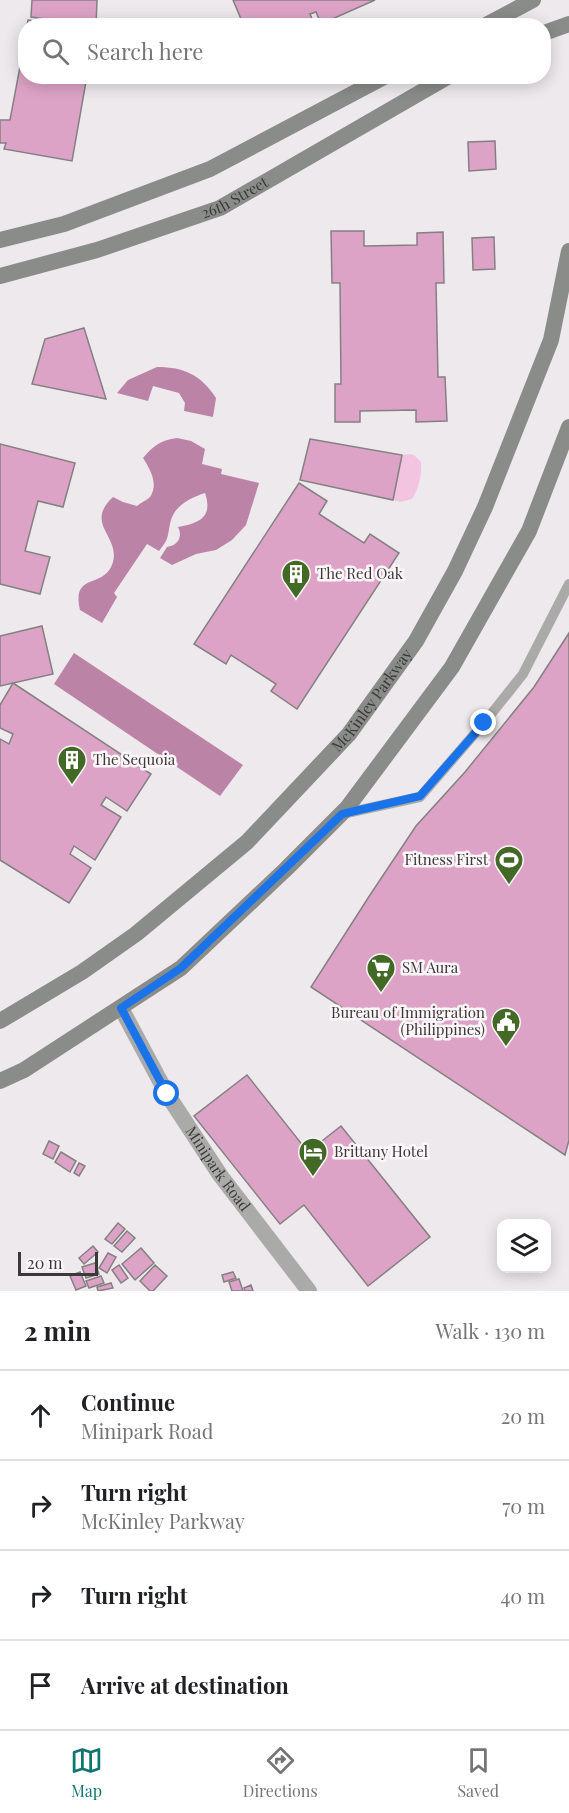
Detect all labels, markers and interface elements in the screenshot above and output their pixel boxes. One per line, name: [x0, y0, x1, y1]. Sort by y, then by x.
search box: [18, 18, 551, 84]
icon: search: [39, 35, 72, 68]
text: Search here: [87, 36, 203, 66]
street label: 26th Street: [198, 171, 272, 223]
building icon: The Red Oak: [280, 558, 312, 600]
place label: The Red Oak: [317, 563, 404, 583]
street label: McKinley Parkway: [327, 644, 416, 755]
route end: [470, 709, 496, 735]
building icon: The Sequoia: [56, 744, 88, 786]
place label: The Sequoia: [93, 749, 176, 769]
sports icon: Fitness First: [493, 844, 525, 886]
place label: Fitness First: [404, 849, 489, 869]
supermarket icon: SM Aura: [365, 952, 397, 994]
place label: SM Aura: [402, 957, 459, 977]
place label: Bureau of Immigration (Philippines): [331, 1002, 485, 1039]
public building icon: Bureau of Immigration (Philippines): [490, 1006, 522, 1048]
route start: [153, 1080, 179, 1106]
street label: Minipark Road: [182, 1122, 255, 1215]
hotel icon: Brittany Hotel: [297, 1136, 329, 1178]
place label: Brittany Hotel: [334, 1141, 428, 1161]
map controls: [497, 1219, 551, 1273]
button: layers: [497, 1219, 551, 1273]
scale bar: [18, 1249, 98, 1276]
text: 20 m: [27, 1252, 62, 1273]
text: 2 min: [24, 1313, 91, 1348]
text: Walk · 130 m: [435, 1317, 545, 1344]
text: Continue: [81, 1387, 175, 1417]
icon: ahead: [24, 1399, 57, 1432]
text: 20 m: [501, 1402, 545, 1429]
text: Minipark Road: [81, 1417, 213, 1444]
text: Turn right: [81, 1477, 187, 1507]
icon: right: [24, 1489, 57, 1522]
text: 70 m: [502, 1492, 545, 1519]
text: McKinley Parkway: [81, 1507, 245, 1534]
icon: right: [24, 1579, 57, 1612]
text: Turn right: [81, 1580, 187, 1610]
text: 40 m: [500, 1582, 545, 1609]
icon: arrive: [24, 1669, 57, 1702]
text: Arrive at destination: [81, 1670, 289, 1700]
tab: Map: [70, 1744, 103, 1801]
tab: Directions: [243, 1744, 318, 1801]
tab: Saved: [457, 1744, 499, 1801]

